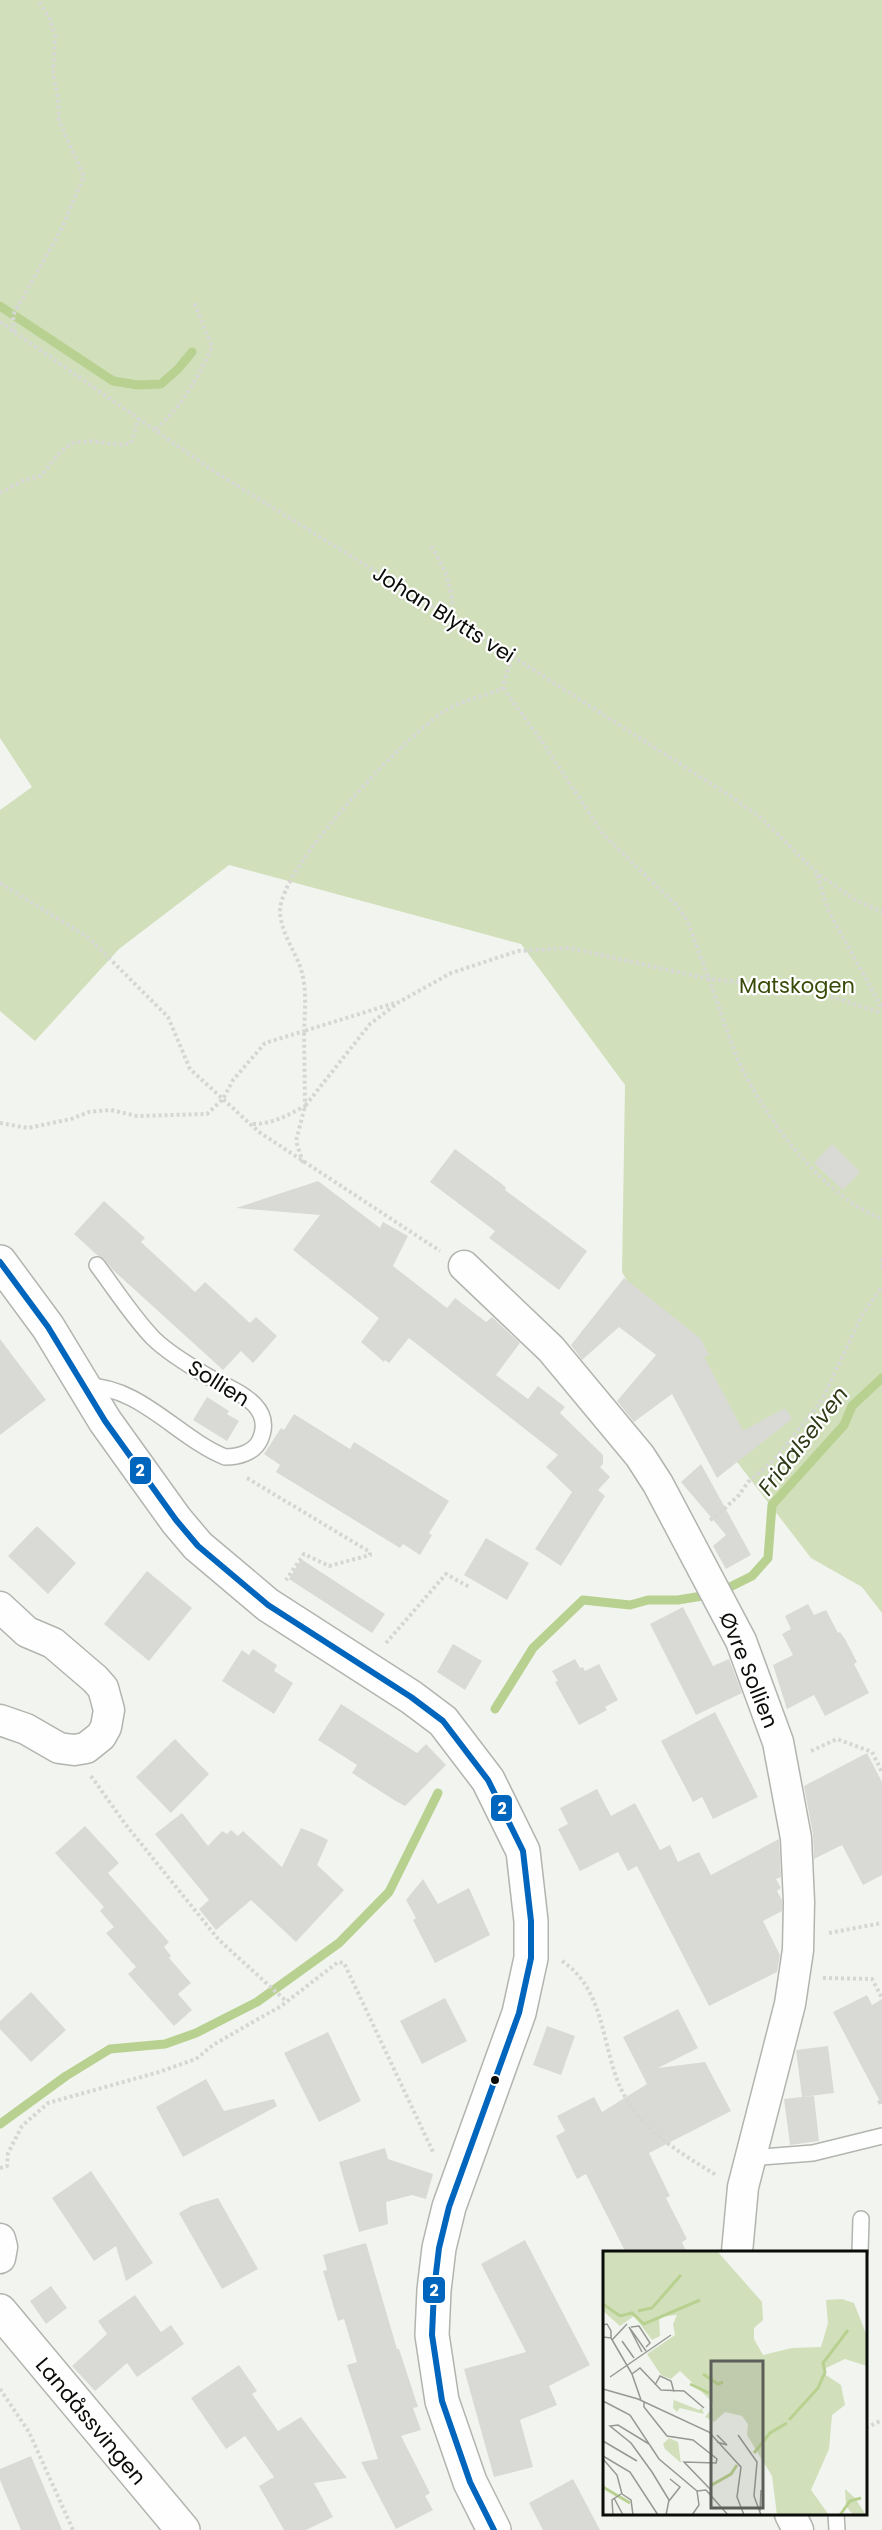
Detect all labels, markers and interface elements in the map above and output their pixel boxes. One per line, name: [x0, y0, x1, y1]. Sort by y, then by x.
street label: Johan Blytts vei: [367, 559, 521, 669]
park label: Matskogen: [739, 971, 855, 1000]
street label: Sollien: [183, 1353, 255, 1413]
water label: Fridalselven: [751, 1380, 855, 1502]
line badge: 2: [129, 1456, 152, 1485]
text: 2: [135, 1459, 145, 1482]
street label: Øvre Sollien: [713, 1608, 785, 1732]
line badge: 2: [490, 1794, 513, 1822]
text: 2: [497, 1797, 507, 1820]
unlabelled marker: [489, 2074, 501, 2086]
inset map: [603, 2251, 867, 2515]
line badge: 2: [422, 2276, 446, 2304]
text: 2: [429, 2279, 439, 2302]
street label: Landåssvingen: [29, 2351, 153, 2491]

